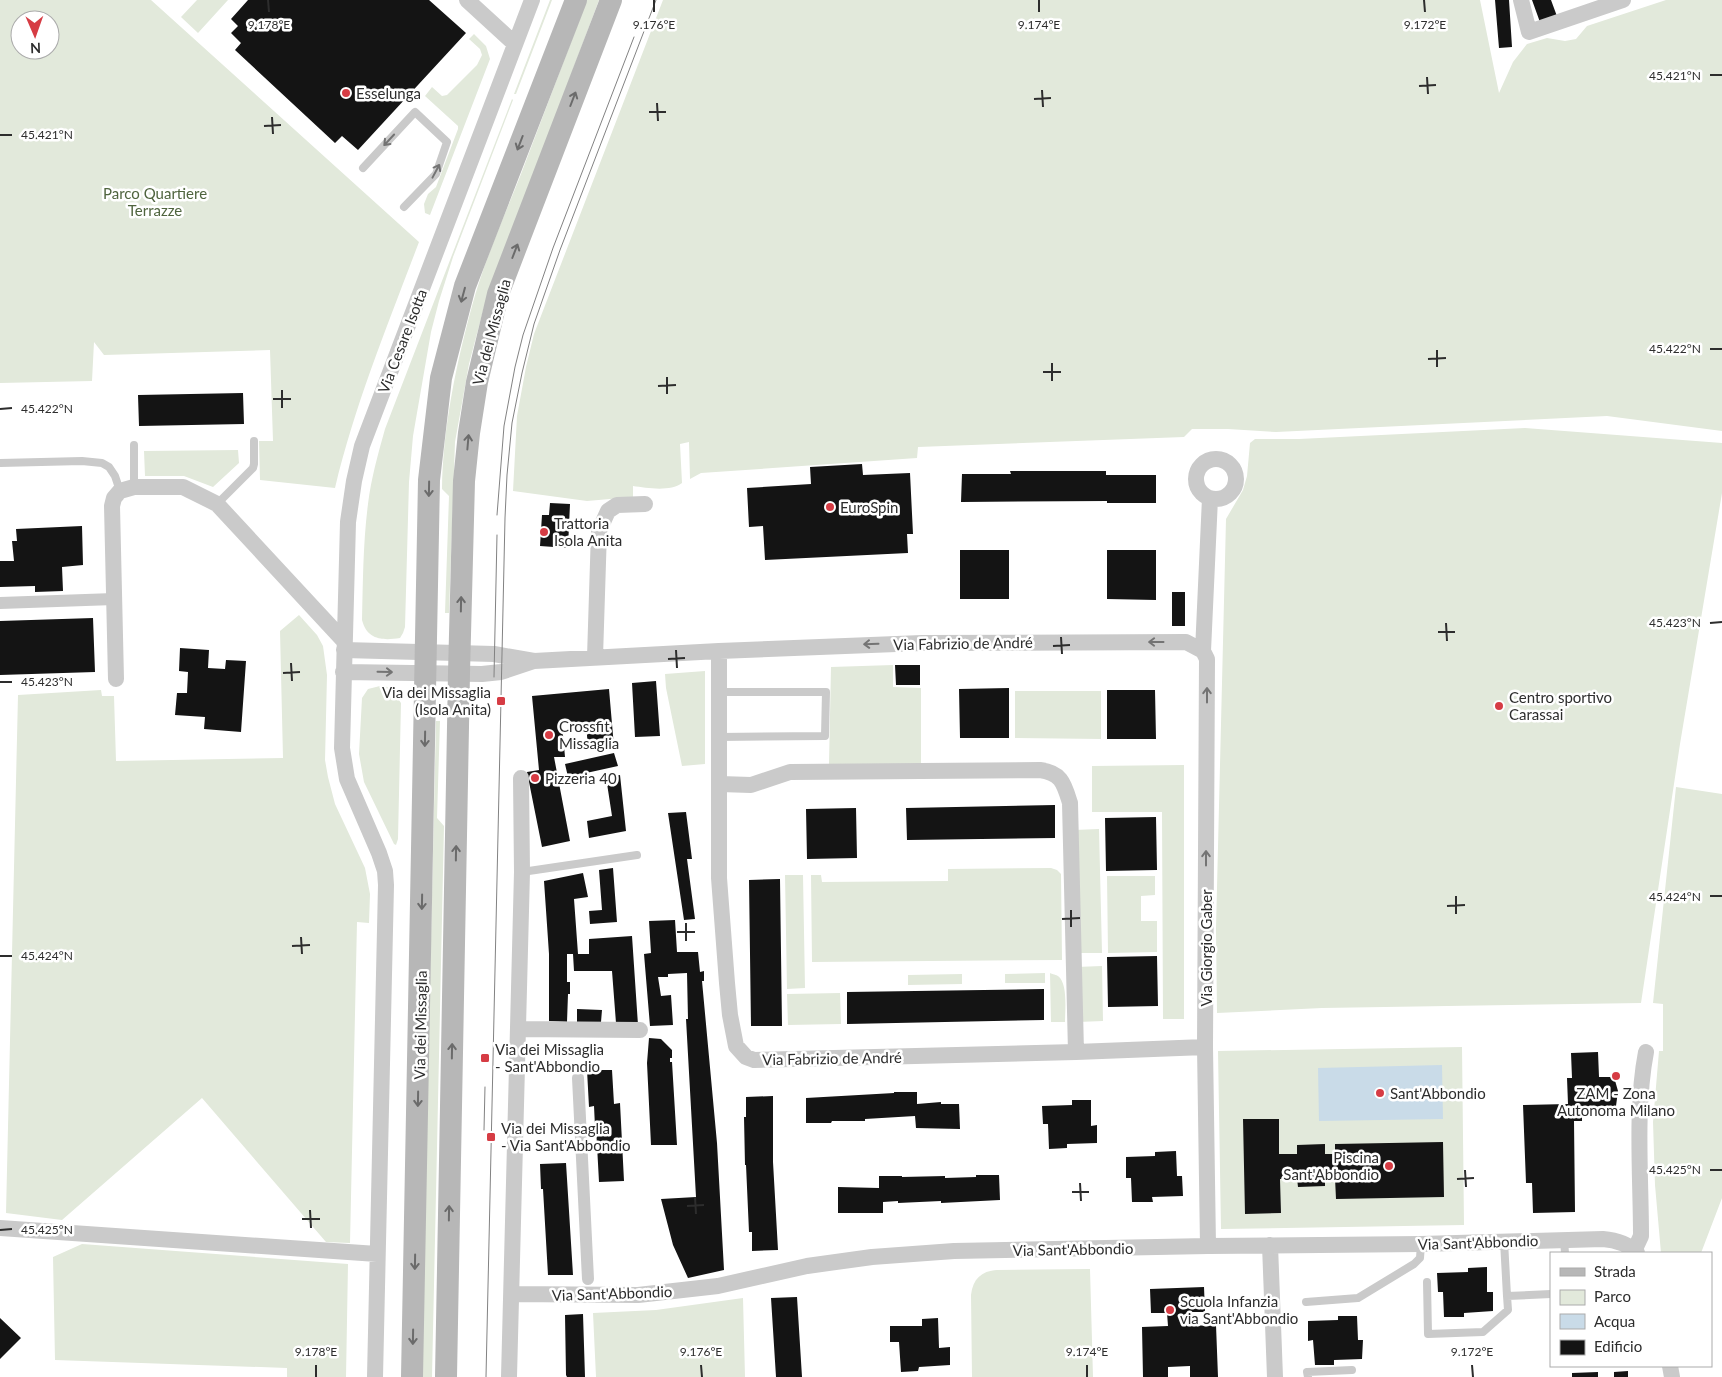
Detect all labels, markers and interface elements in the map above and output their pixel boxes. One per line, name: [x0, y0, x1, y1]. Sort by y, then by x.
north arrow: [10, 10, 60, 60]
text: 9.178°E: [248, 17, 290, 32]
text: 9.176°E: [633, 17, 675, 32]
text: 9.174°E: [1018, 17, 1060, 32]
text: 9.172°E: [1404, 17, 1446, 32]
text: N: [30, 40, 41, 57]
text: 45.421°N: [1649, 68, 1701, 83]
place label: Esselunga: [356, 84, 421, 102]
marker: Esselunga: [340, 87, 352, 99]
one-way arrow: [569, 92, 578, 107]
text: 45.421°N: [21, 127, 73, 142]
one-way arrow: [383, 133, 395, 146]
one-way arrow: [515, 135, 524, 151]
one-way arrow: [431, 164, 441, 179]
park label: Parco Quartiere Terrazze: [103, 184, 207, 219]
one-way arrow: [511, 244, 520, 259]
street label: Via dei Missaglia: [468, 277, 514, 387]
street label: Via Cesare Isotta: [374, 286, 430, 396]
one-way arrow: [457, 287, 467, 303]
text: 45.422°N: [1649, 341, 1701, 356]
text: 45.422°N: [21, 401, 73, 416]
one-way arrow: [463, 434, 473, 450]
one-way arrow: [424, 481, 434, 497]
place label: EuroSpin: [840, 498, 899, 516]
marker: EuroSpin: [824, 501, 836, 513]
place label: Trattoria Isola Anita: [554, 514, 622, 549]
marker: Trattoria Isola Anita: [538, 526, 550, 538]
one-way arrow: [457, 597, 466, 613]
text: 45.423°N: [1649, 615, 1701, 630]
street label: Via Fabrizio de André: [893, 633, 1033, 653]
one-way arrow: [1148, 637, 1164, 647]
one-way arrow: [863, 640, 879, 649]
one-way arrow: [376, 667, 393, 677]
text: 45.423°N: [21, 674, 73, 689]
place label: Via dei Missaglia (Isola Anita): [382, 683, 491, 718]
one-way arrow: [1202, 688, 1212, 704]
place label: Centro sportivo Carassai: [1509, 688, 1612, 723]
marker: Via dei Missaglia (Isola Anita): [495, 695, 507, 707]
marker: Centro sportivo Carassai: [1493, 700, 1505, 712]
place label: Crossfit Missaglia: [559, 717, 619, 752]
marker: Crossfit Missaglia: [543, 729, 555, 741]
one-way arrow: [421, 731, 430, 747]
place label: Pizzeria 40: [545, 769, 617, 787]
marker: Pizzeria 40: [529, 772, 541, 784]
one-way arrow: [451, 845, 461, 862]
one-way arrow: [1201, 850, 1211, 866]
street label: Via Giorgio Gaber: [1197, 889, 1215, 1007]
text: 45.424°N: [1649, 889, 1701, 904]
one-way arrow: [417, 893, 427, 909]
text: 45.424°N: [21, 948, 73, 963]
street label: Via dei Missaglia: [410, 970, 430, 1080]
place label: Via dei Missaglia - Sant'Abbondio: [495, 1040, 604, 1075]
one-way arrow: [448, 1043, 457, 1059]
street label: Via Fabrizio de André: [762, 1048, 902, 1068]
marker: Via dei Missaglia - Sant'Abbondio: [479, 1052, 491, 1064]
marker: ZAM - Zona Autonoma Milano: [1610, 1070, 1622, 1082]
place label: Sant'Abbondio: [1390, 1084, 1486, 1102]
place label: ZAM - Zona Autonoma Milano: [1557, 1084, 1675, 1119]
marker: Sant'Abbondio: [1374, 1087, 1386, 1099]
one-way arrow: [413, 1090, 423, 1107]
place label: Via dei Missaglia - Via Sant'Abbondio: [501, 1119, 631, 1154]
marker: Via dei Missaglia - Via Sant'Abbondio: [485, 1131, 497, 1143]
place label: Piscina Sant'Abbondio: [1283, 1148, 1379, 1183]
marker: Piscina Sant'Abbondio: [1383, 1160, 1395, 1172]
text: 45.425°N: [1649, 1162, 1701, 1177]
one-way arrow: [445, 1205, 454, 1221]
text: 45.425°N: [21, 1222, 73, 1237]
street label: Via Sant'Abbondio: [1417, 1231, 1539, 1253]
street label: Via Sant'Abbondio: [1013, 1239, 1133, 1259]
legend: [1550, 1252, 1712, 1367]
one-way arrow: [410, 1253, 420, 1269]
text: Strada: [1594, 1262, 1636, 1280]
street label: Via Sant'Abbondio: [551, 1282, 673, 1304]
text: Parco: [1594, 1287, 1631, 1305]
place label: Scuola Infanzia via Sant'Abbondio: [1180, 1292, 1298, 1327]
marker: Scuola Infanzia via Sant'Abbondio: [1164, 1304, 1176, 1316]
text: Acqua: [1594, 1312, 1635, 1330]
one-way arrow: [408, 1328, 418, 1344]
text: Edificio: [1594, 1337, 1642, 1355]
text: 9.178°E: [295, 1344, 337, 1359]
text: 9.176°E: [680, 1344, 722, 1359]
text: 9.174°E: [1066, 1344, 1108, 1359]
text: 9.172°E: [1451, 1344, 1493, 1359]

